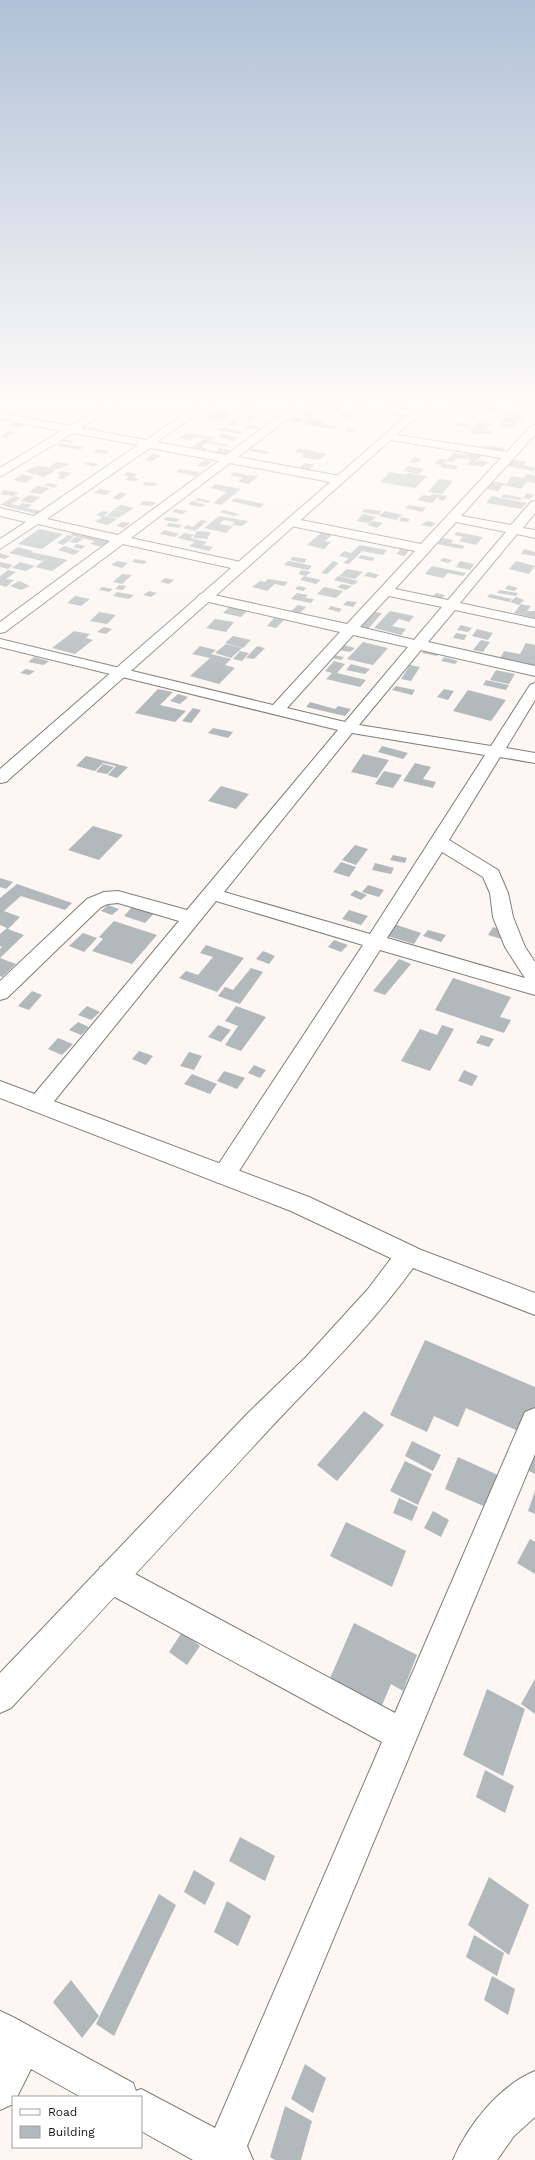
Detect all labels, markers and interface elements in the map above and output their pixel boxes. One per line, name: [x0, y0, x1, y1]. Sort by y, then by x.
legend: [12, 2096, 142, 2148]
text: Road: [48, 2105, 77, 2119]
text: Building: [48, 2125, 95, 2139]

